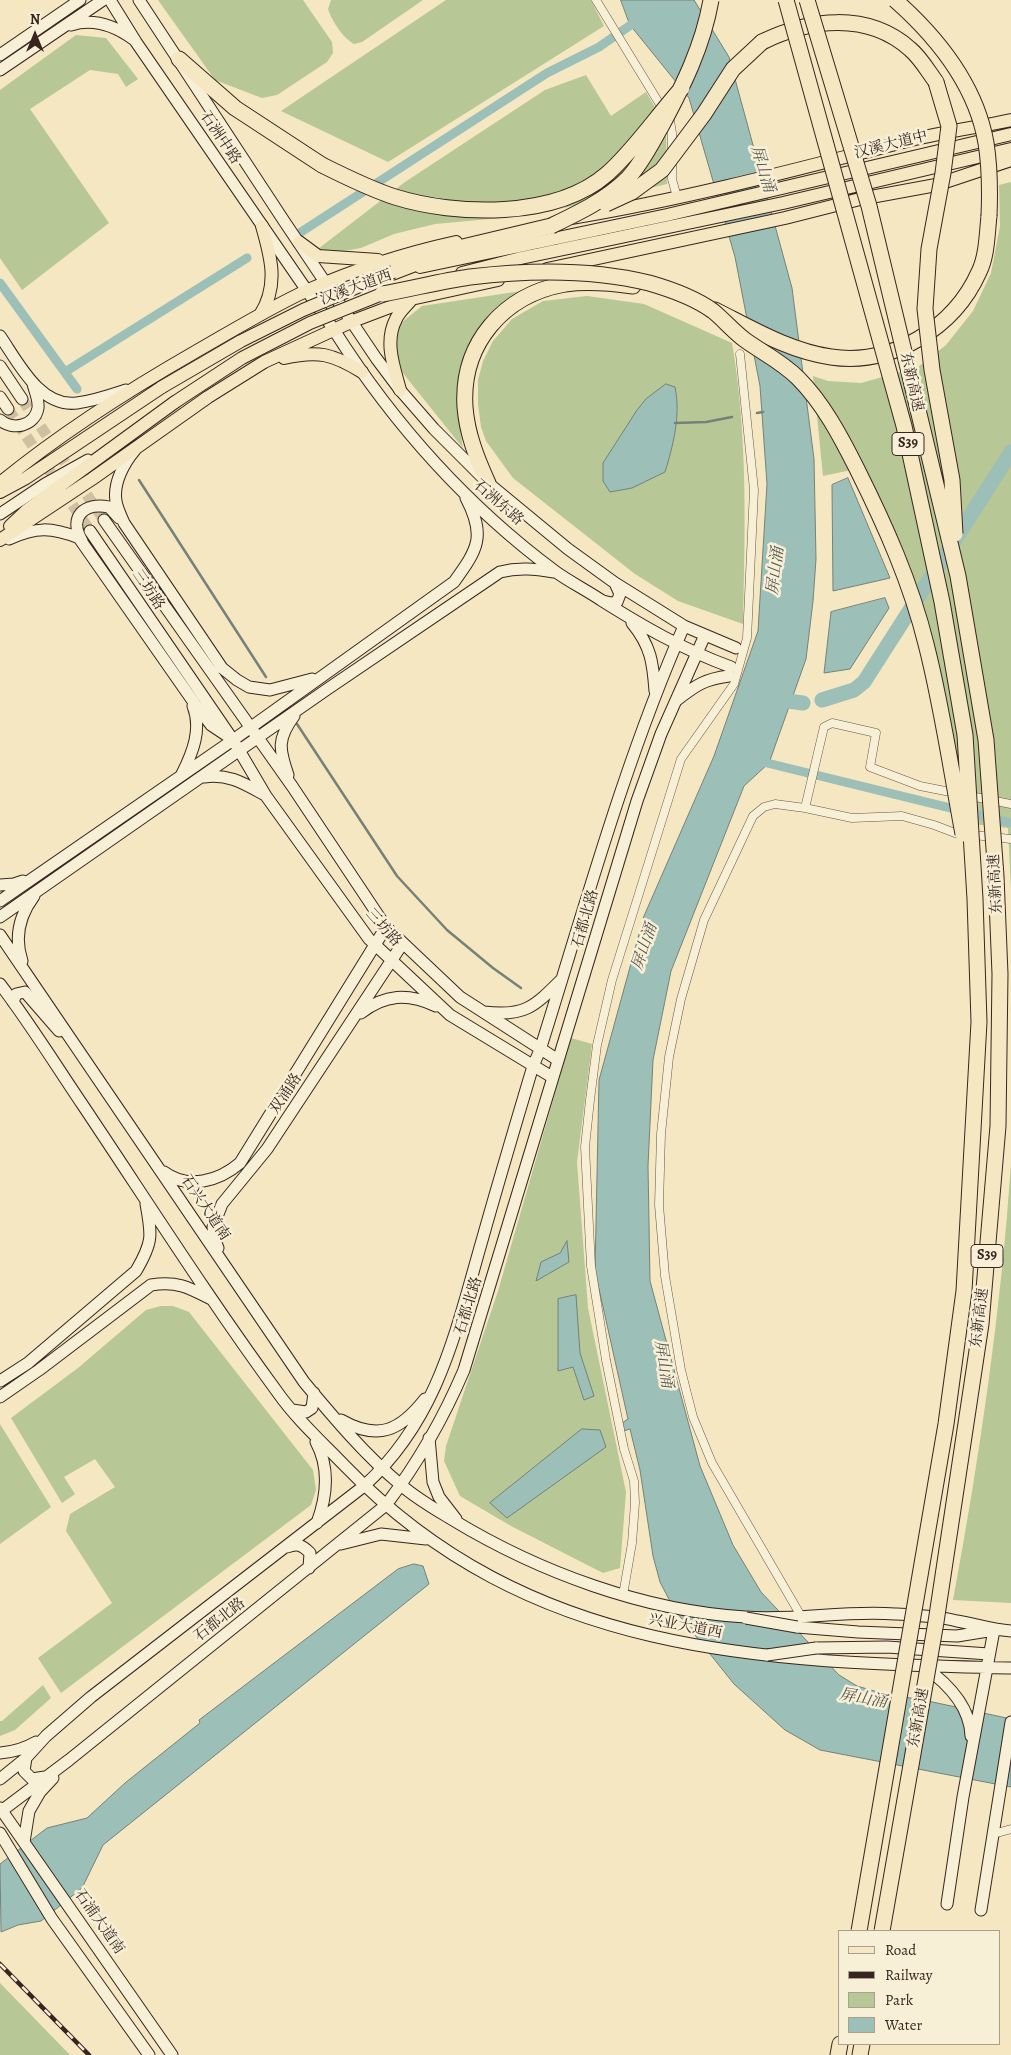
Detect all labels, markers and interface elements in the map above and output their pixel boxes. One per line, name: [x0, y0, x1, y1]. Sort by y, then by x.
north arrow: [10, 10, 60, 60]
text: N: [30, 10, 40, 29]
street label: 石洲中路: [196, 108, 244, 168]
street label: 汉溪大道中: [852, 127, 930, 163]
water label: 屏山涌: [746, 143, 778, 195]
street label: 汉溪大道西: [318, 267, 394, 309]
street label: 东新高速: [895, 351, 927, 413]
road number: S39: [892, 432, 924, 456]
street label: 石洲东路: [469, 477, 527, 529]
water label: 屏山涌: [764, 546, 788, 596]
street label: 三坊路: [128, 566, 168, 614]
street label: 东新高速: [985, 854, 1007, 914]
street label: 石都北路: [569, 888, 603, 950]
street label: 三坊路: [361, 905, 405, 951]
water label: 屏山涌: [628, 921, 662, 973]
street label: 双涌路: [266, 1070, 306, 1118]
street label: 石兴大道南: [177, 1172, 233, 1244]
road number: S39: [971, 1244, 1003, 1268]
street label: 石都北路: [452, 1275, 486, 1337]
street label: 东新高速: [967, 1287, 993, 1349]
water label: 屏山涌: [650, 1339, 676, 1389]
street label: 石都北路: [191, 1594, 249, 1646]
street label: 兴业大道西: [646, 1611, 724, 1643]
water label: 屏山涌: [838, 1685, 888, 1713]
street label: 东新高速: [905, 1687, 933, 1749]
street label: 石浦大道南: [70, 1886, 128, 1958]
legend: [838, 1930, 1001, 2045]
text: Road: [885, 1940, 916, 1960]
text: Railway: [885, 1965, 932, 1985]
text: Park: [885, 1990, 913, 2010]
text: Water: [885, 2015, 922, 2035]

